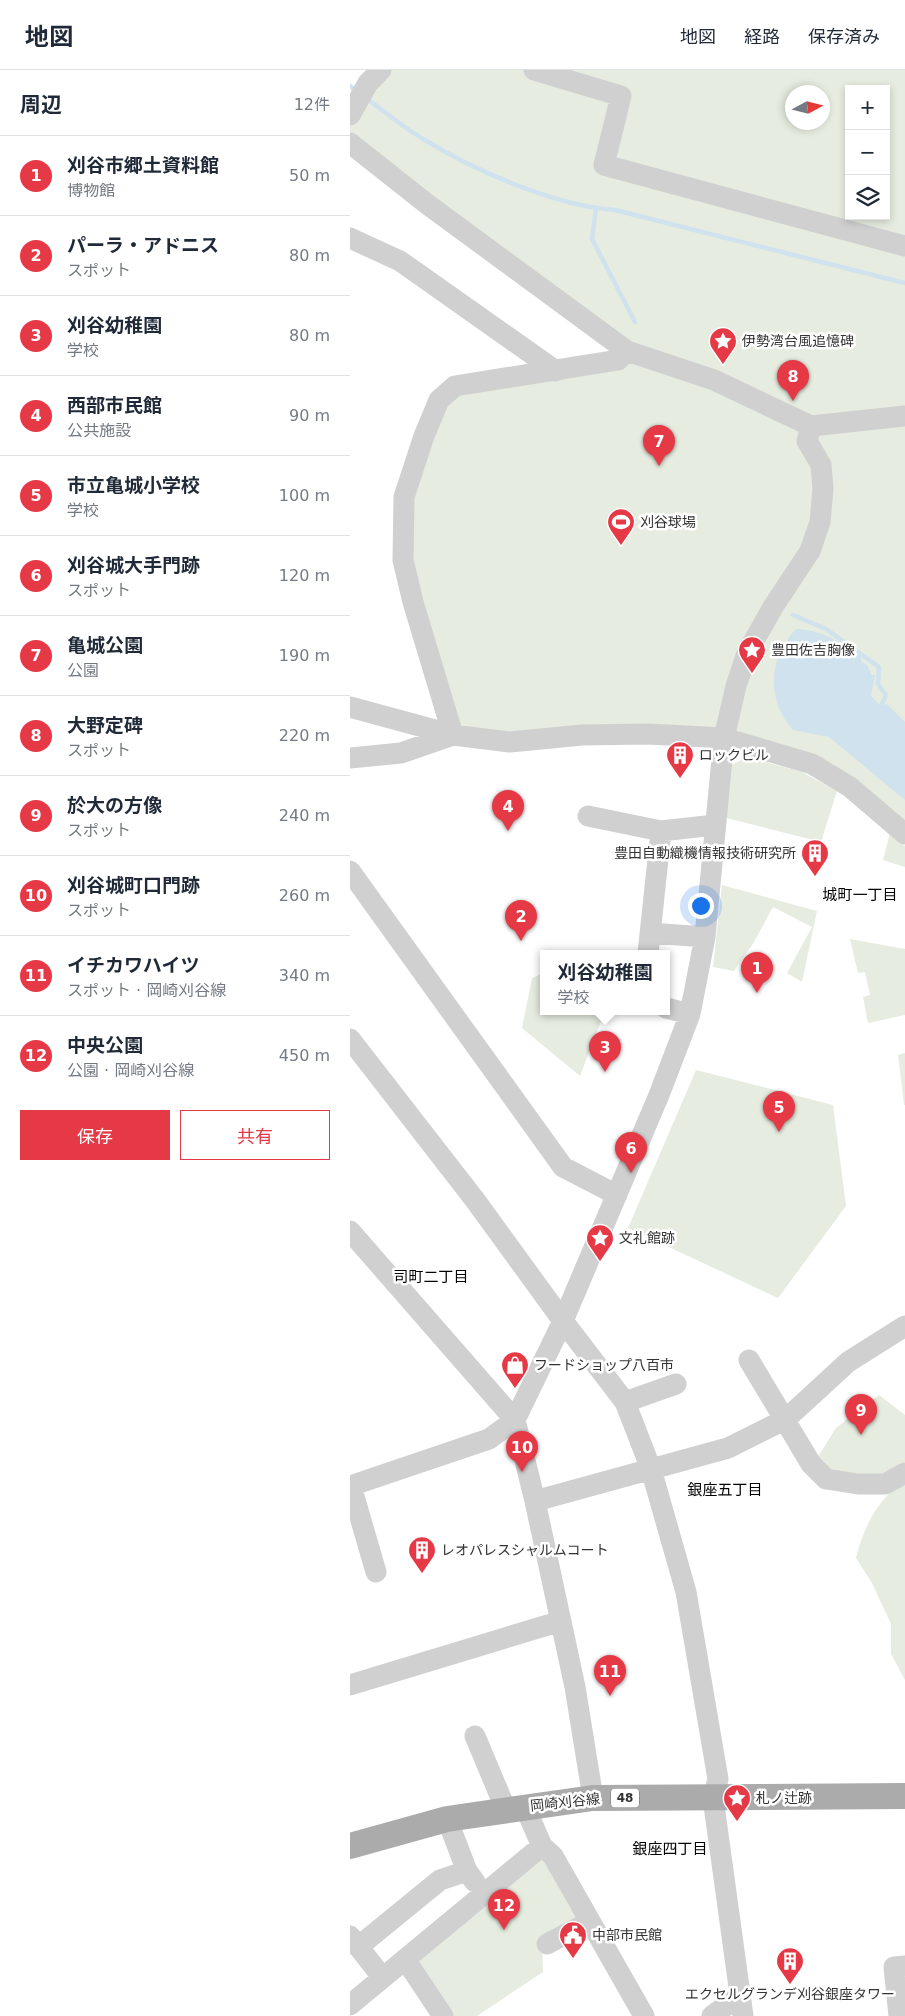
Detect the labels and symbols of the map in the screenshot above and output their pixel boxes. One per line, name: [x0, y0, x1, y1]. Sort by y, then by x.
north arrow: [785, 85, 830, 130]
place icon: 伊勢湾台風追憶碑: [708, 326, 738, 365]
place label: 伊勢湾台風追憶碑: [742, 333, 854, 349]
pin: 8: [777, 360, 809, 401]
pin: 7: [643, 425, 675, 466]
sports icon: 刈谷球場: [606, 507, 636, 546]
place label: 刈谷球場: [640, 514, 696, 530]
place icon: 豊田佐吉胸像: [737, 635, 767, 674]
place label: 豊田佐吉胸像: [771, 642, 855, 658]
building icon: ロックビル: [665, 740, 695, 779]
place label: ロックビル: [699, 747, 769, 763]
pin: 4: [492, 790, 524, 831]
building icon: 豊田自動織機情報技術研究所: [800, 838, 830, 877]
place label: 豊田自動織機情報技術研究所: [614, 845, 796, 861]
district label: 城町一丁目: [822, 886, 898, 904]
your location: [688, 893, 714, 919]
pin: 2: [505, 900, 537, 941]
pin: 1: [741, 952, 773, 993]
pin: 3: [589, 1031, 621, 1072]
pin: 5: [763, 1091, 795, 1132]
pin: 6: [615, 1132, 647, 1173]
place icon: 文礼館跡: [585, 1223, 615, 1262]
place label: 文礼館跡: [619, 1230, 675, 1246]
district label: 司町二丁目: [393, 1268, 469, 1286]
shop icon: フードショップ八百市: [500, 1350, 530, 1389]
place label: フードショップ八百市: [534, 1357, 674, 1373]
pin: 9: [845, 1394, 877, 1435]
pin: 10: [506, 1431, 538, 1472]
district label: 銀座五丁目: [687, 1481, 763, 1499]
building icon: レオパレスシャルムコート: [407, 1535, 437, 1574]
place label: レオパレスシャルムコート: [441, 1542, 609, 1558]
pin: 11: [594, 1655, 626, 1696]
place icon: 札ノ辻跡: [722, 1783, 752, 1822]
road number: 48: [611, 1789, 639, 1808]
street label: 岡崎刈谷線: [529, 1790, 601, 1814]
place label: 札ノ辻跡: [756, 1790, 812, 1806]
district label: 銀座四丁目: [632, 1840, 708, 1858]
pin: 12: [488, 1889, 520, 1930]
public building icon: 中部市民館: [558, 1920, 588, 1959]
place label: 中部市民館: [592, 1927, 662, 1943]
building icon: エクセルグランデ刈谷銀座タワー: [775, 1946, 805, 1985]
place label: エクセルグランデ刈谷銀座タワー: [685, 1986, 895, 2002]

